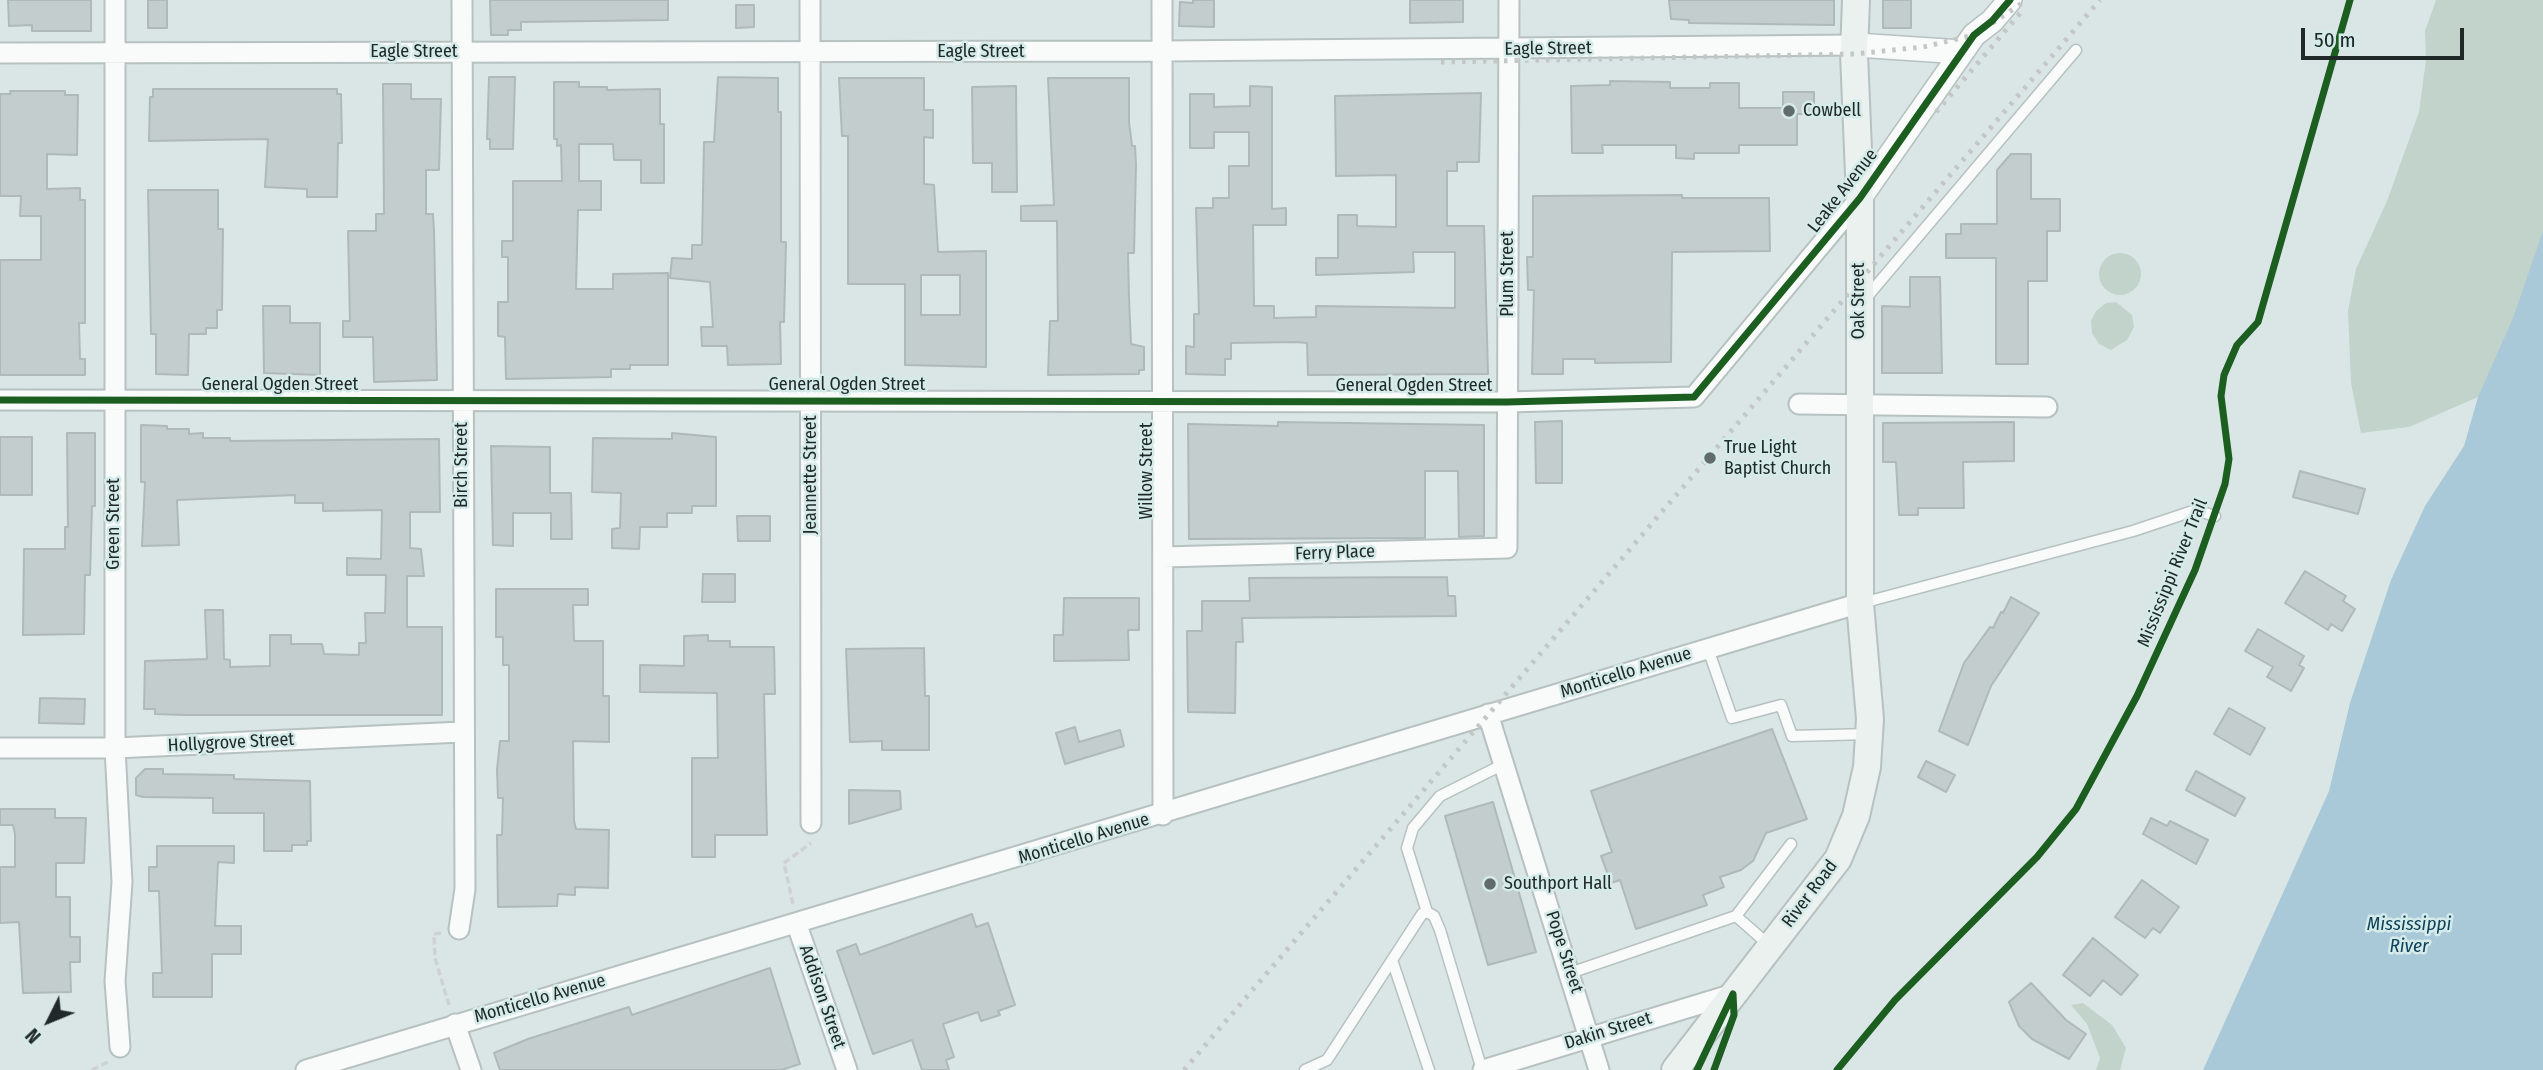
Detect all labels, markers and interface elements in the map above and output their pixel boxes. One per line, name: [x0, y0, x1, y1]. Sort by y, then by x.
scale bar: [2305, 14, 2468, 58]
text: 50 m: [2314, 27, 2356, 53]
street label: Eagle Street: [1504, 37, 1592, 61]
street label: Eagle Street: [370, 41, 458, 63]
street label: Eagle Street: [937, 41, 1025, 63]
place label: Cowbell: [1803, 100, 1861, 122]
marker: Cowbell: [1781, 103, 1797, 119]
street label: Leake Avenue: [1804, 145, 1882, 237]
street label: Plum Street: [1497, 231, 1519, 317]
street label: Oak Street: [1848, 263, 1870, 339]
street label: General Ogden Street: [202, 374, 358, 396]
street label: General Ogden Street: [769, 374, 925, 396]
street label: General Ogden Street: [1336, 375, 1492, 397]
street label: Jeannette Street: [800, 415, 822, 535]
street label: Birch Street: [451, 422, 473, 508]
street label: Willow Street: [1136, 422, 1158, 520]
place label: True Light Baptist Church: [1724, 437, 1831, 480]
marker: True Light Baptist Church: [1702, 450, 1718, 466]
street label: Green Street: [103, 478, 125, 570]
street label: Mississippi River Trail: [2133, 496, 2213, 650]
street label: Ferry Place: [1295, 541, 1375, 565]
street label: Monticello Avenue: [1558, 643, 1694, 703]
street label: Hollygrove Street: [167, 729, 295, 757]
street label: Monticello Avenue: [1016, 809, 1152, 869]
street label: River Road: [1778, 856, 1842, 932]
place label: Southport Hall: [1504, 873, 1612, 895]
marker: Southport Hall: [1482, 876, 1498, 892]
street label: Pope Street: [1541, 908, 1587, 996]
water label: Mississippi River: [2367, 914, 2451, 958]
street label: Addison Street: [794, 942, 850, 1052]
street label: Monticello Avenue: [472, 970, 608, 1028]
north arrow: [14, 986, 84, 1056]
street label: Dakin Street: [1562, 1008, 1654, 1054]
text: N: [21, 1024, 46, 1048]

